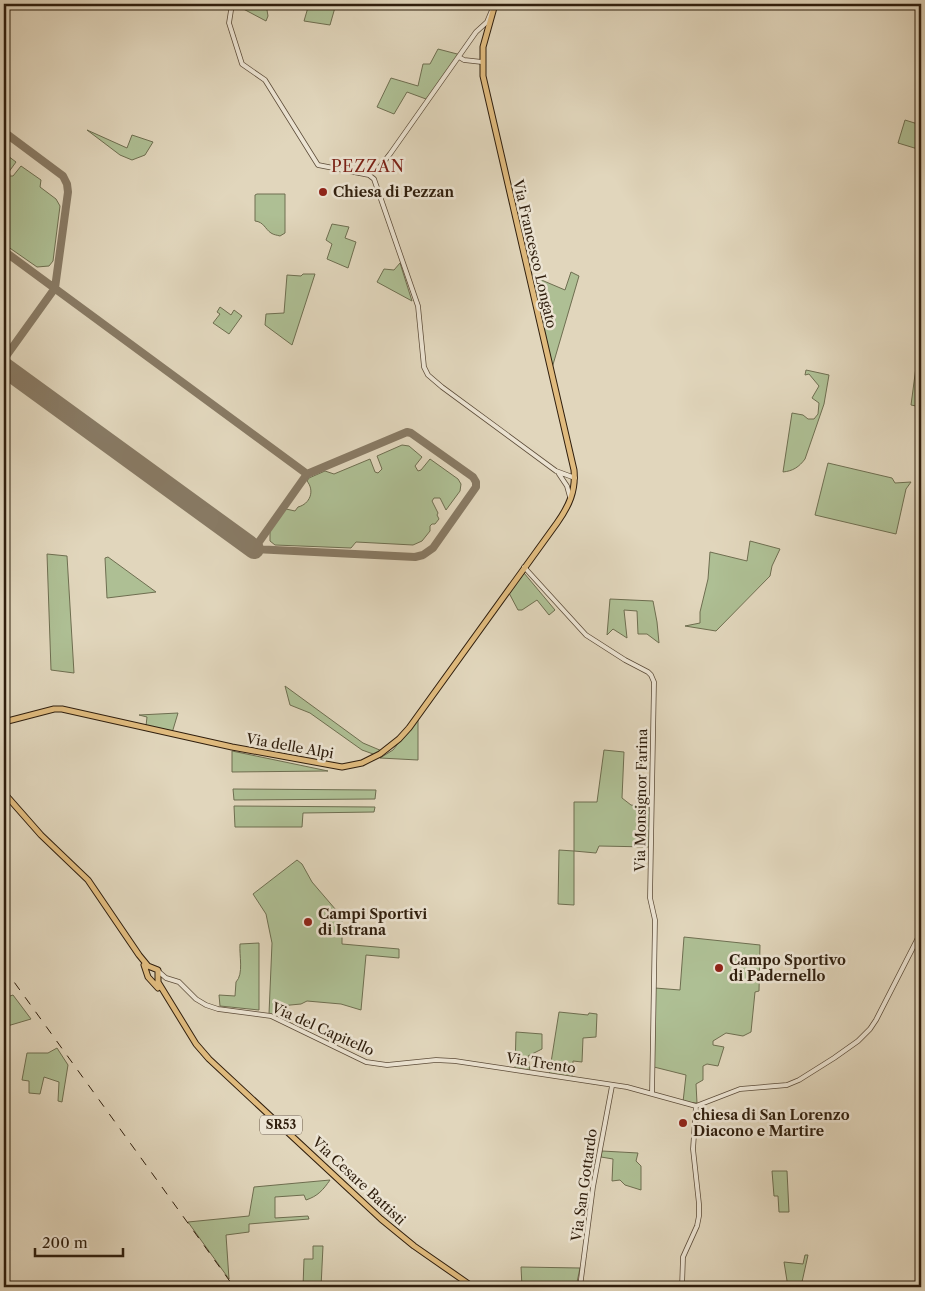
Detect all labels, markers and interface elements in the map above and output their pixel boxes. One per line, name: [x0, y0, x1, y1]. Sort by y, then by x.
district label: PEZZAN: [331, 156, 405, 176]
street label: Via Francesco Longato: [509, 177, 561, 330]
place label: Chiesa di Pezzan: [333, 183, 455, 201]
marker: Chiesa di Pezzan: [317, 186, 329, 198]
street label: Via Monsignor Farina: [631, 728, 651, 873]
street label: Via delle Alpi: [244, 729, 335, 763]
place label: Campi Sportivi di Istrana: [318, 905, 427, 939]
marker: Campi Sportivi di Istrana: [302, 916, 314, 928]
place label: Campo Sportivo di Padernello: [729, 951, 846, 985]
marker: Campo Sportivo di Padernello: [713, 962, 725, 974]
street label: Via del Capitello: [268, 998, 377, 1060]
street label: Via Trento: [504, 1048, 577, 1077]
place label: chiesa di San Lorenzo Diacono e Martire: [693, 1106, 850, 1140]
road number: SR53: [260, 1116, 302, 1134]
marker: chiesa di San Lorenzo Diacono e Martire: [677, 1117, 689, 1129]
street label: Via San Gottardo: [567, 1128, 601, 1243]
street label: Via Cesare Battisti: [308, 1132, 409, 1229]
scale bar: [35, 1226, 122, 1258]
text: 200 m: [42, 1233, 88, 1252]

